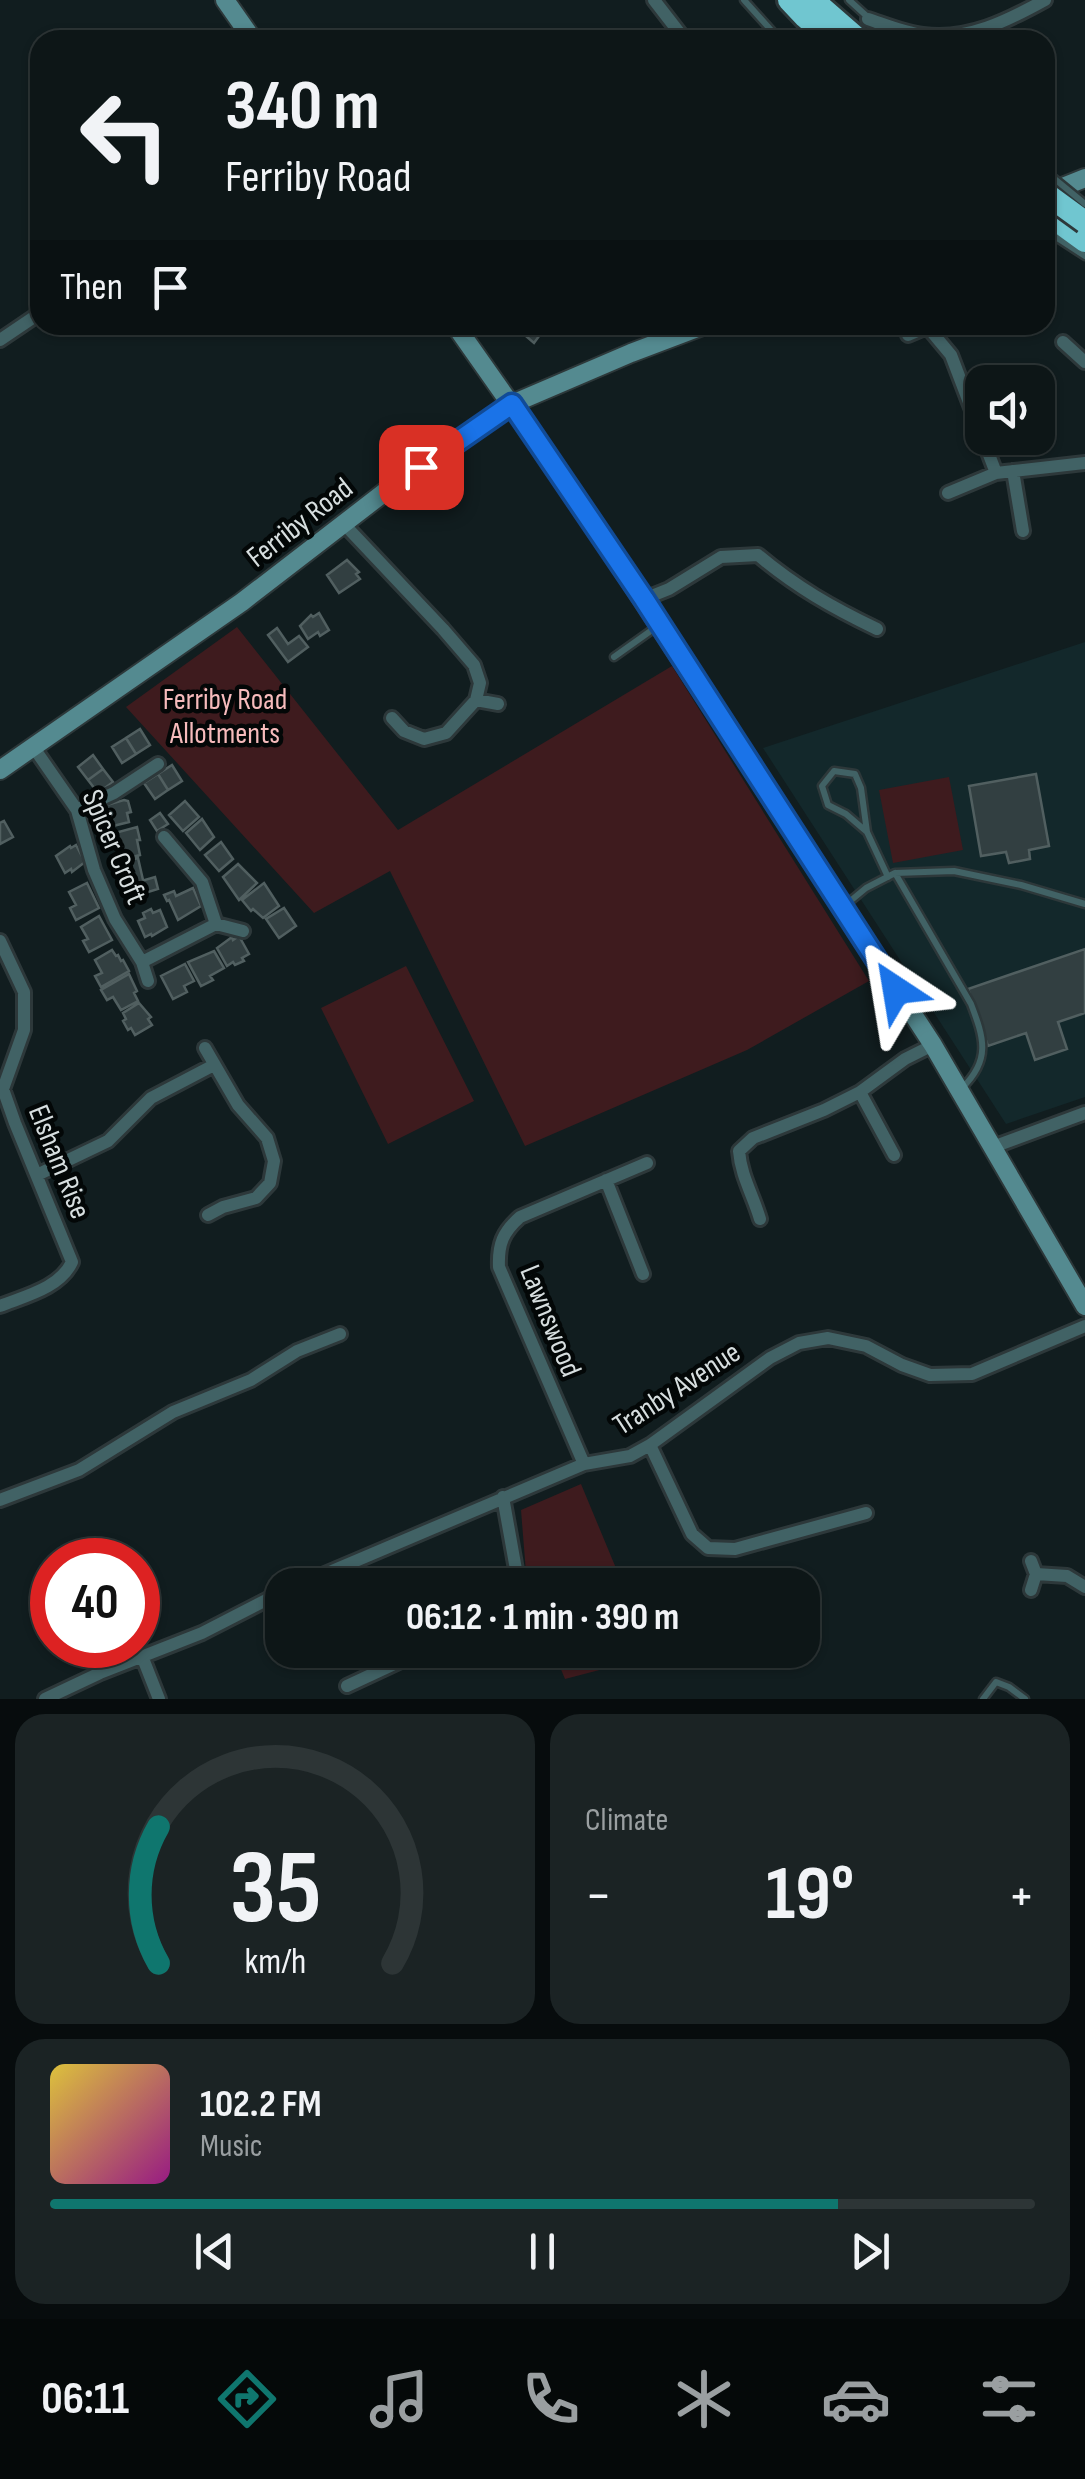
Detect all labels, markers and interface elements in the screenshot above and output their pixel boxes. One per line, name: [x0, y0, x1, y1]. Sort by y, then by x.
text: 340 m: [225, 65, 380, 149]
icon: left: [60, 70, 190, 200]
text: Ferriby Road: [225, 150, 412, 205]
icon: arrive: [143, 260, 198, 315]
text: Then: [60, 265, 123, 310]
map controls: [965, 365, 1055, 455]
button: sound: [965, 365, 1055, 455]
pin: [379, 425, 464, 510]
icon: arrive: [394, 440, 449, 495]
street label: Ferriby Road: [240, 471, 360, 575]
park label: Ferriby Road Allotments: [163, 682, 287, 752]
street label: Spicer Croft: [74, 784, 154, 910]
position arrow: [844, 938, 948, 1042]
street label: Elsham Rise: [20, 1100, 98, 1224]
street label: Lawnswood: [511, 1260, 589, 1382]
street label: Tranby Avenue: [607, 1335, 747, 1443]
speed limit sign: 40: [30, 1538, 160, 1668]
text: 06:12 · 1 min · 390 m: [406, 1595, 679, 1640]
text: Climate: [585, 1801, 668, 1840]
text: 35: [229, 1827, 321, 1952]
text: 19°: [766, 1850, 854, 1941]
text: −: [585, 1863, 612, 1930]
text: +: [1008, 1863, 1035, 1930]
text: km/h: [244, 1941, 306, 1984]
text: 102.2 FM: [200, 2082, 322, 2127]
text: Music: [200, 2127, 263, 2166]
icon: previous: [187, 2224, 242, 2279]
icon: pause: [515, 2224, 570, 2279]
icon: next: [843, 2224, 898, 2279]
icon: directions: [212, 2364, 282, 2434]
icon: music: [364, 2364, 434, 2434]
icon: phone: [516, 2364, 586, 2434]
icon: climate: [669, 2364, 739, 2434]
icon: car: [821, 2364, 891, 2434]
icon: filters: [974, 2364, 1044, 2434]
text: 06:11: [41, 2372, 129, 2427]

